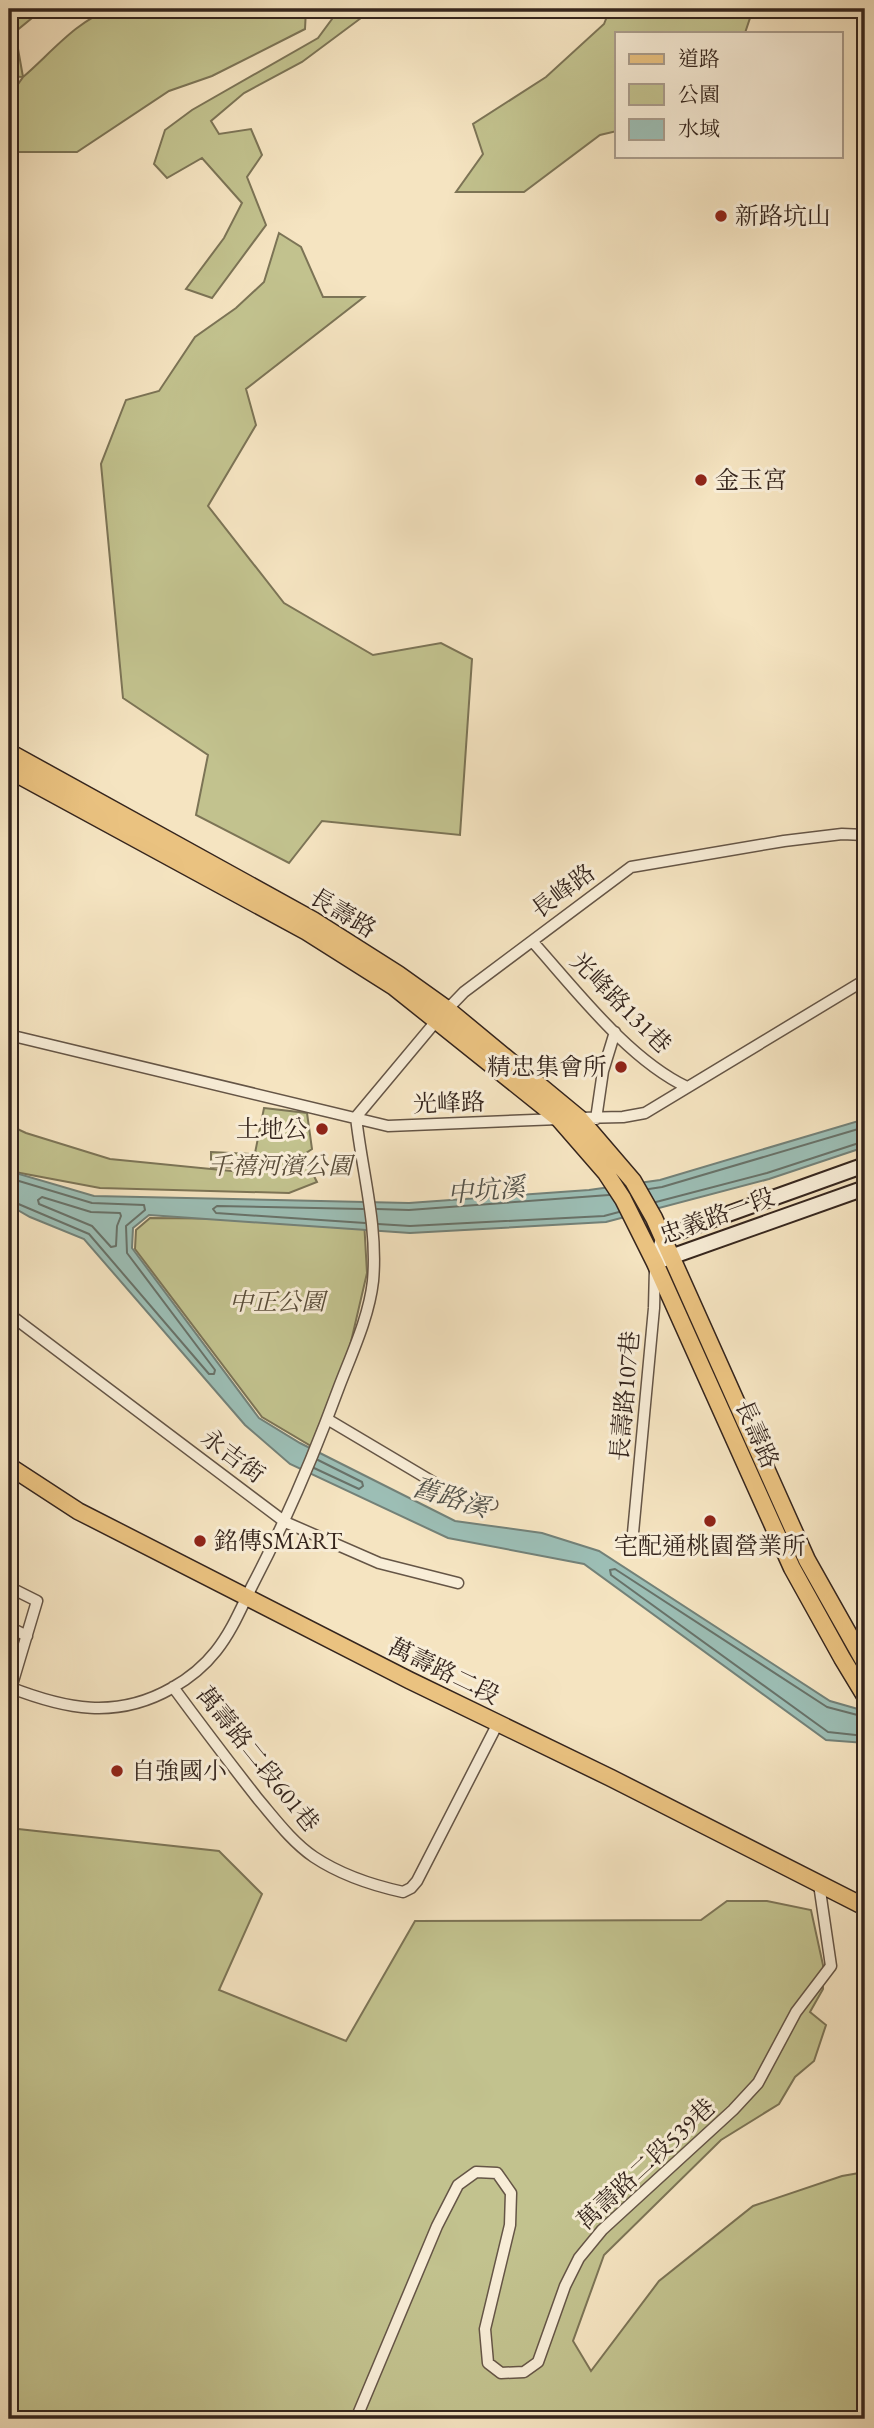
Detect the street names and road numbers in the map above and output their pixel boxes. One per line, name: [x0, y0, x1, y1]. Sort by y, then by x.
street label: 長峰路: [525, 857, 601, 925]
street label: 長壽路: [304, 881, 382, 944]
street label: 光峰路131巷: [564, 946, 678, 1060]
street label: 光峰路: [412, 1086, 486, 1119]
street label: 忠義路一段: [655, 1180, 779, 1251]
street label: 長壽路107巷: [603, 1330, 646, 1462]
street label: 長壽路: [729, 1395, 786, 1473]
street label: 永吉街: [195, 1422, 271, 1490]
street label: 萬壽路二段: [383, 1630, 505, 1711]
street label: 萬壽路二段601巷: [190, 1680, 327, 1838]
street label: 萬壽路二段539巷: [570, 2091, 722, 2236]

